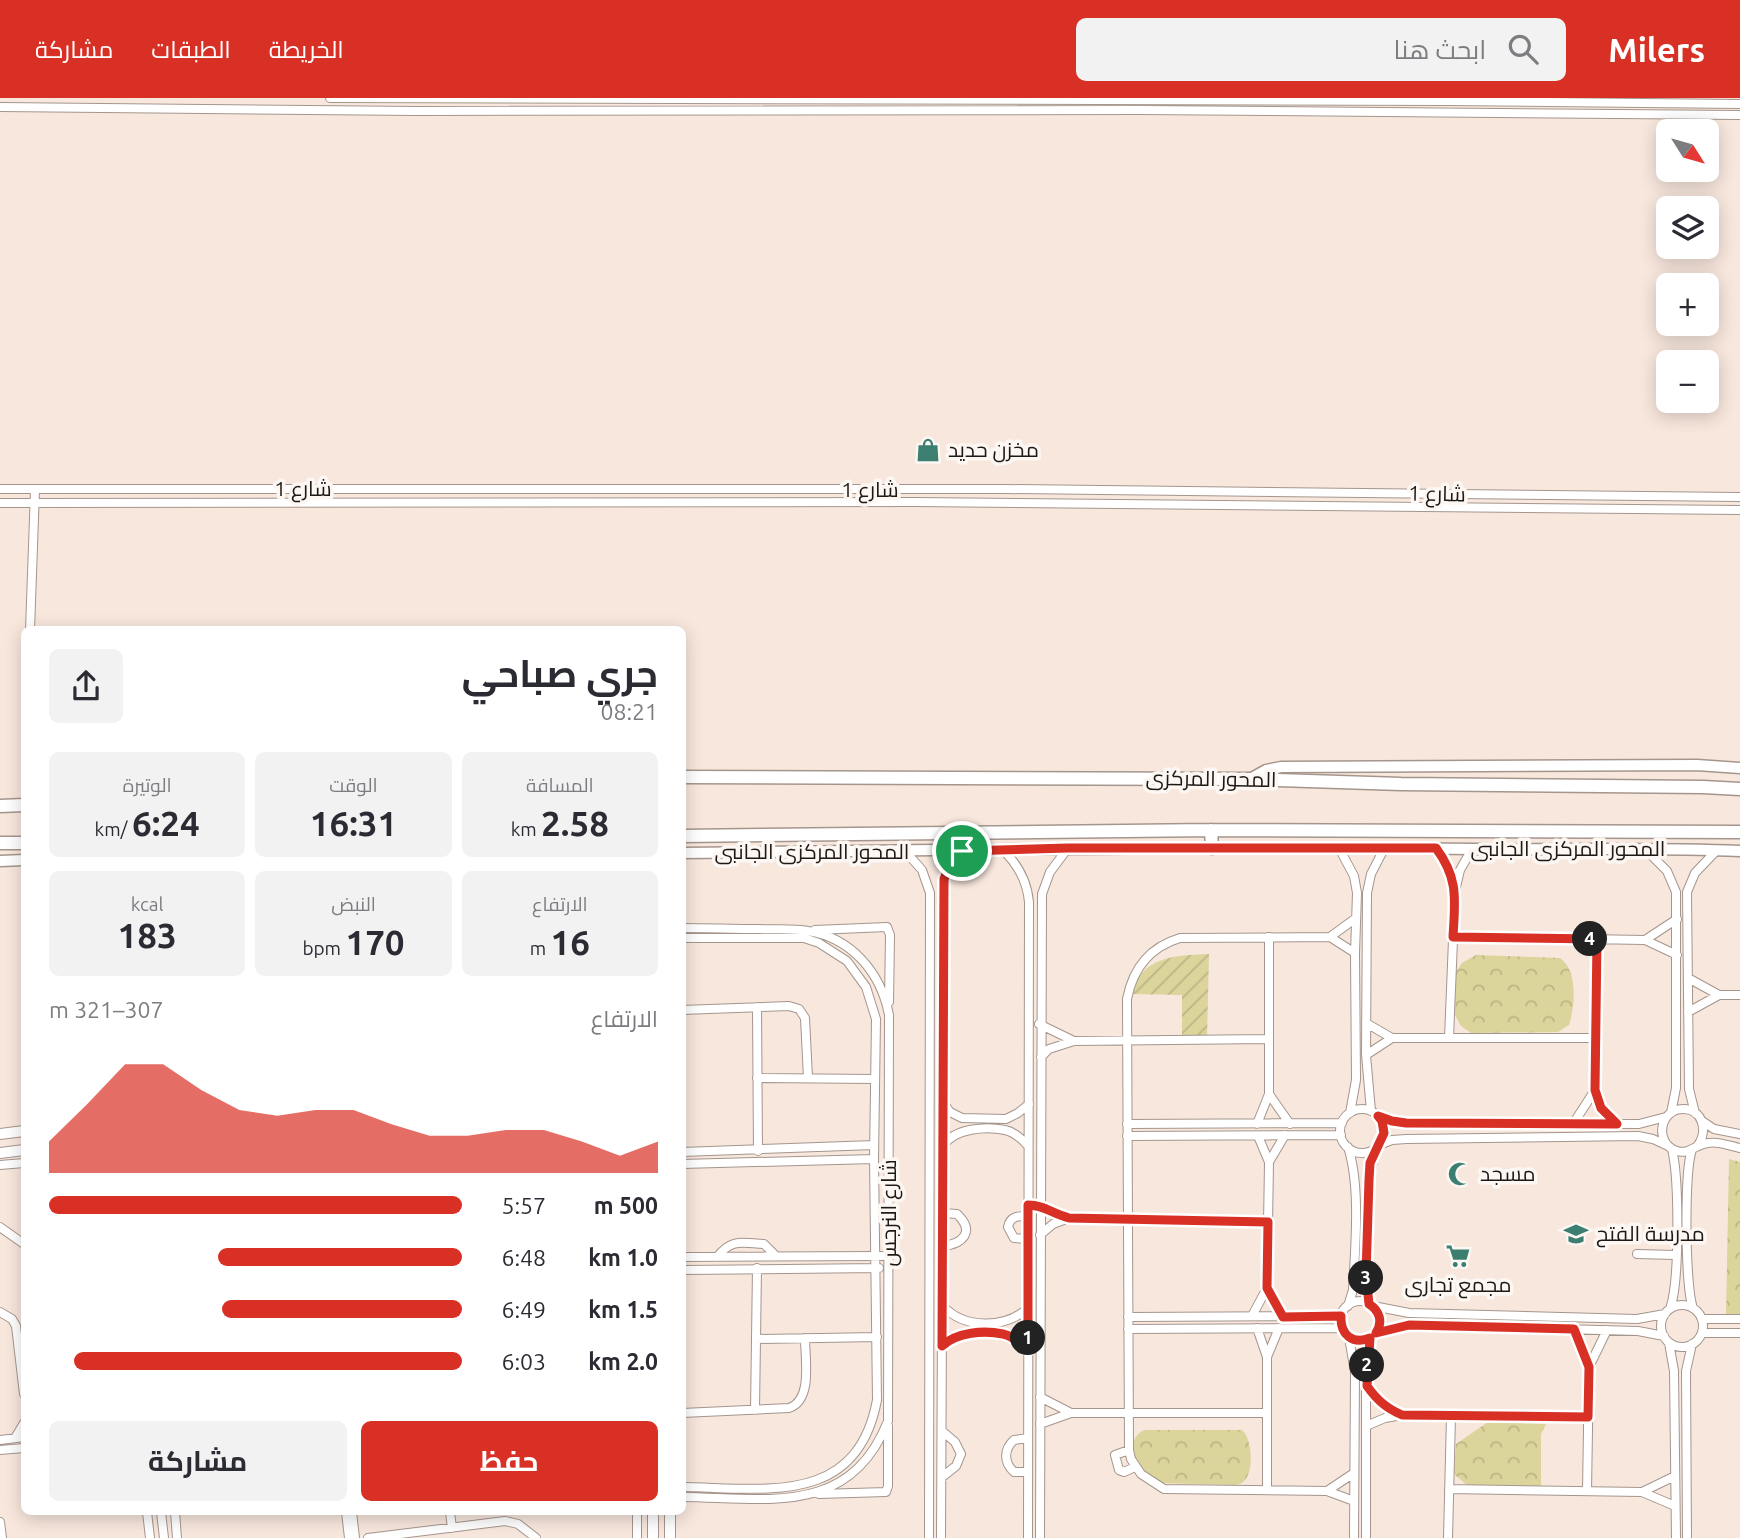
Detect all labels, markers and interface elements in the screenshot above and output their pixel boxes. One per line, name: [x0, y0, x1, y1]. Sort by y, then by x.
search box: [1076, 18, 1566, 81]
icon: search: [1504, 30, 1542, 68]
text: Milers: [1608, 31, 1705, 68]
text: ابحث هنا: [1393, 35, 1486, 64]
text: مشاركة: [35, 36, 113, 63]
text: الطبقات: [151, 36, 231, 63]
text: الخريطة: [269, 36, 344, 63]
north arrow: [1656, 119, 1718, 182]
map controls: [1656, 119, 1719, 413]
button: layers: [1656, 196, 1719, 259]
button: +: [1656, 273, 1719, 336]
button: −: [1656, 350, 1719, 413]
shop icon: مخزن حديد: [914, 436, 942, 464]
place label: مخزن حديد: [948, 437, 1039, 463]
street label: شارع 1: [274, 476, 332, 503]
street label: شارع 1: [841, 477, 899, 504]
street label: شارع 1: [1408, 481, 1466, 508]
button: share: [49, 649, 123, 723]
text: جري صباحي: [462, 652, 658, 694]
text: 08:21: [600, 699, 658, 724]
street label: المحور المركزى: [1145, 765, 1277, 793]
text: الوتيرة: [123, 774, 172, 796]
text: الوقت: [329, 774, 378, 796]
text: المسافة: [526, 774, 594, 796]
text: 6:24: [132, 803, 200, 843]
text: 16:31: [310, 803, 397, 843]
text: 2.58: [541, 803, 609, 843]
text: /km: [95, 818, 132, 840]
text: km: [511, 818, 541, 840]
pin: [932, 821, 992, 881]
icon: arrive: [943, 832, 981, 870]
street label: المحور المركزى الجانبى: [1471, 836, 1665, 862]
street label: المحور المركزى الجانبى: [715, 839, 909, 865]
text: kcal: [131, 893, 164, 915]
text: النبض: [331, 893, 376, 915]
text: الارتفاع: [532, 893, 588, 915]
text: 183: [118, 915, 177, 955]
text: 170: [345, 922, 405, 962]
text: 16: [550, 922, 590, 962]
pin: 4: [1572, 922, 1608, 956]
text: 4: [1584, 927, 1595, 949]
text: bpm: [302, 937, 345, 959]
text: m: [530, 937, 550, 959]
text: 307–321 m: [49, 997, 163, 1022]
text: الارتفاع: [591, 1006, 658, 1031]
street label: شارع النرجس: [876, 1159, 903, 1267]
mosque icon: مسجد: [1446, 1160, 1474, 1188]
place label: مسجد: [1480, 1161, 1535, 1185]
text: 5:57: [501, 1193, 546, 1218]
text: 500 m: [594, 1193, 658, 1218]
school or university icon: مدرسة الفتح: [1562, 1220, 1590, 1248]
place label: مدرسة الفتح: [1596, 1221, 1705, 1248]
supermarket icon: مجمع تجارى: [1444, 1242, 1472, 1270]
text: 6:48: [501, 1245, 546, 1270]
text: 1.0 km: [588, 1245, 658, 1270]
pin: 3: [1348, 1260, 1384, 1296]
text: 3: [1360, 1266, 1371, 1288]
place label: مجمع تجارى: [1404, 1272, 1512, 1299]
text: 6:49: [501, 1297, 546, 1322]
text: 1.5 km: [588, 1297, 658, 1322]
pin: 1: [1010, 1320, 1046, 1356]
text: 1: [1022, 1326, 1033, 1348]
pin: 2: [1350, 1348, 1384, 1382]
text: 6:03: [501, 1349, 546, 1374]
text: 2.0 km: [588, 1349, 658, 1374]
text: 2: [1361, 1353, 1372, 1375]
button: مشاركة: [49, 1421, 347, 1501]
button: حفظ: [361, 1421, 658, 1501]

